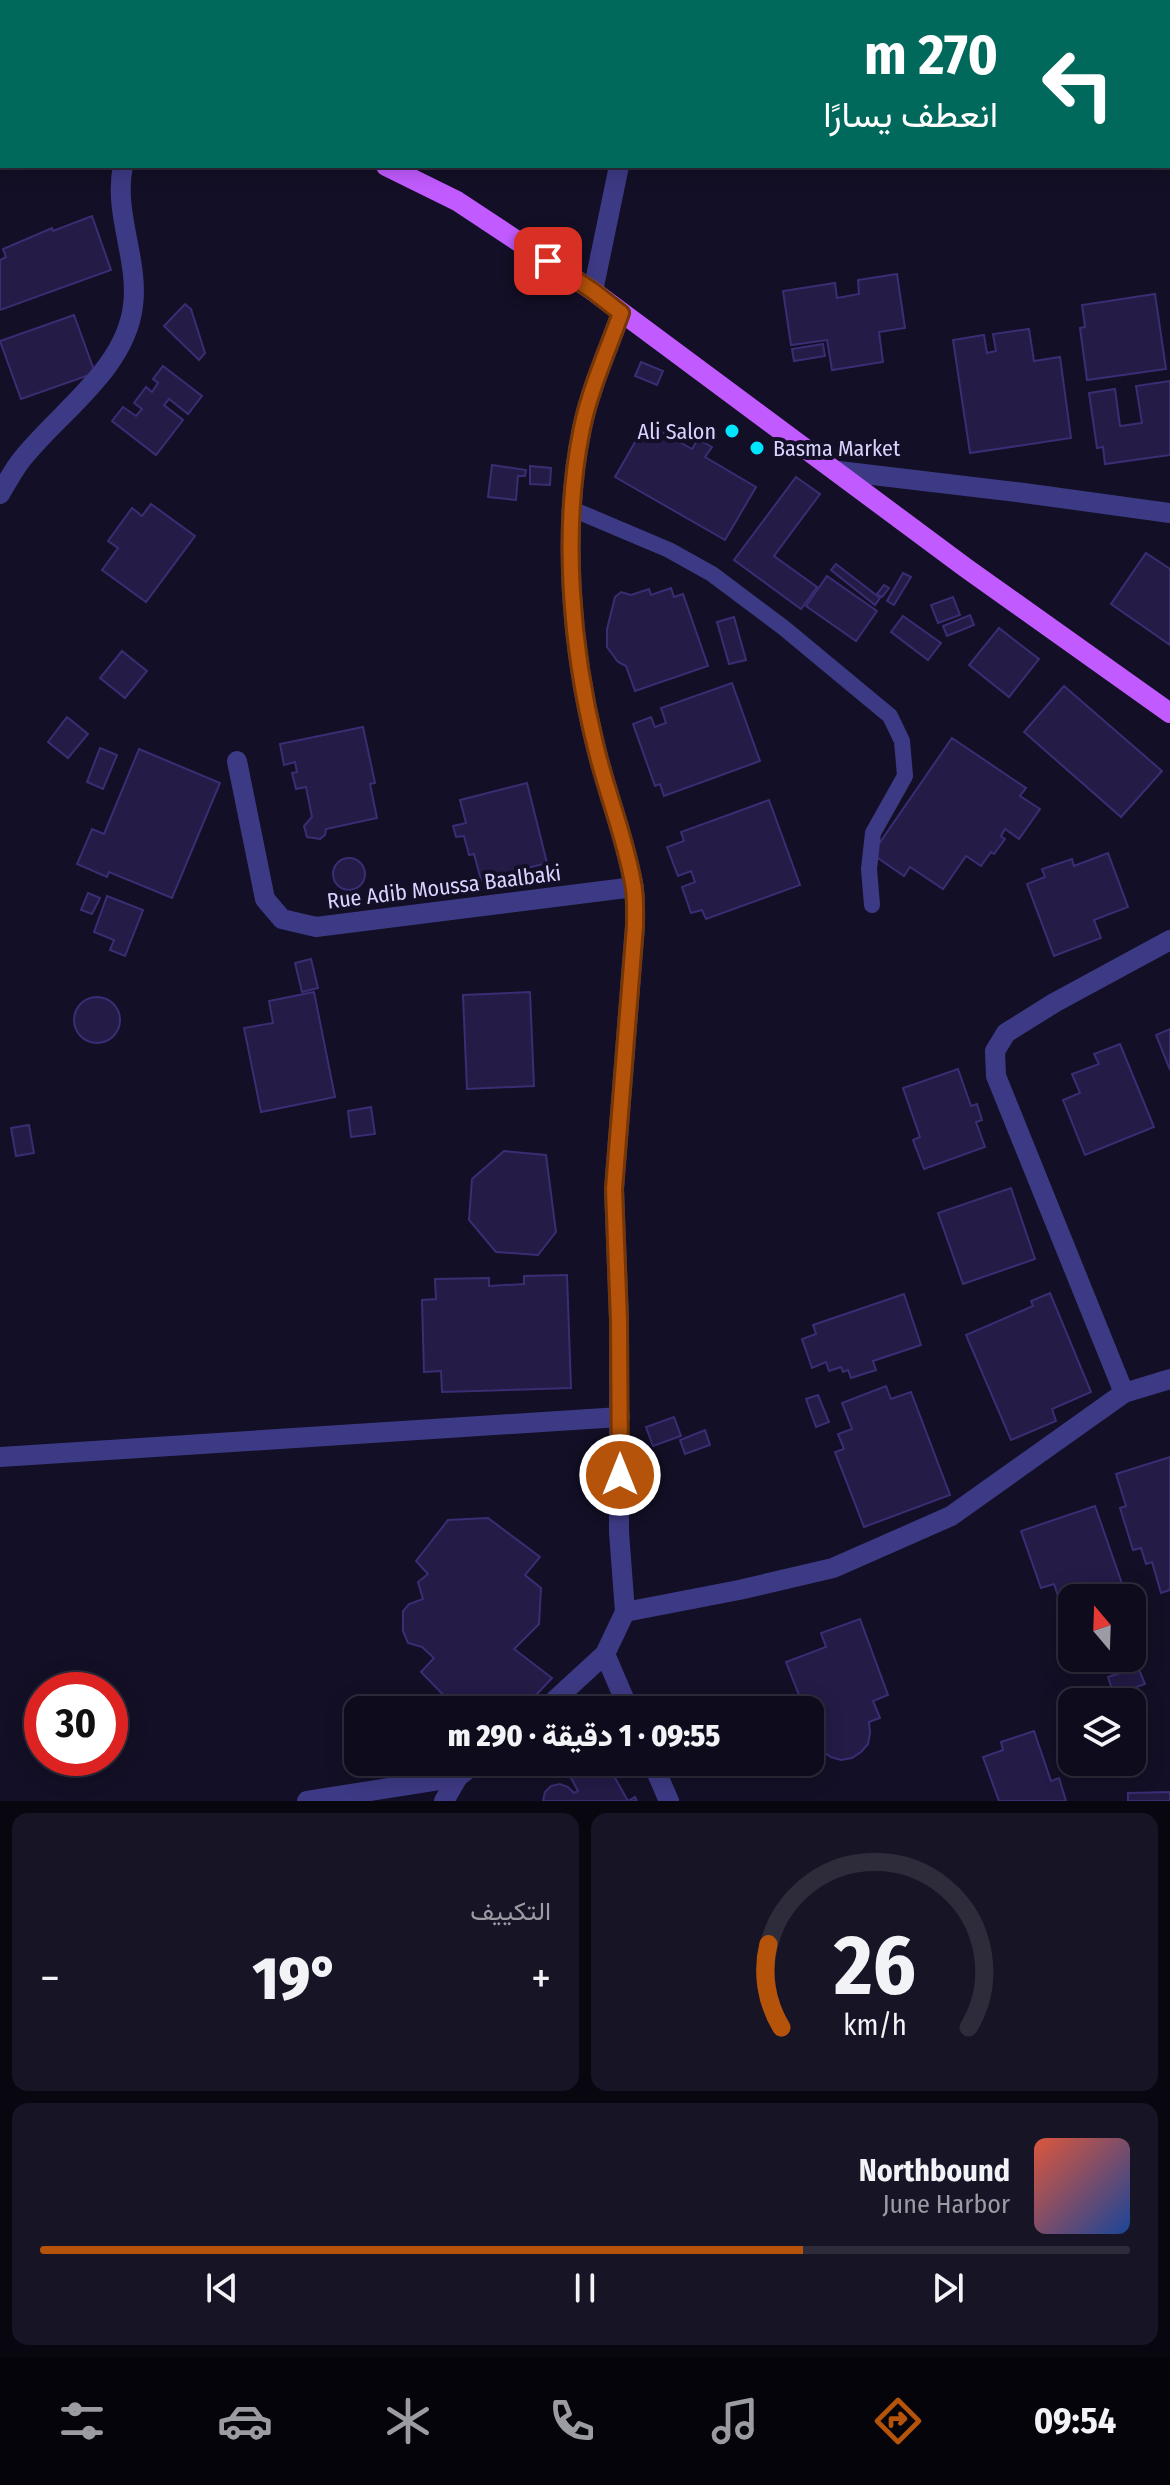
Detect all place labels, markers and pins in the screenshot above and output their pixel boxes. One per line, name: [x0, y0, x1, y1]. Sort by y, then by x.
pin: [514, 227, 582, 295]
place label: Ali Salon: [638, 418, 716, 445]
marker: Ali Salon: [723, 422, 741, 440]
place label: Basma Market: [773, 435, 901, 462]
marker: Basma Market: [748, 439, 766, 457]

